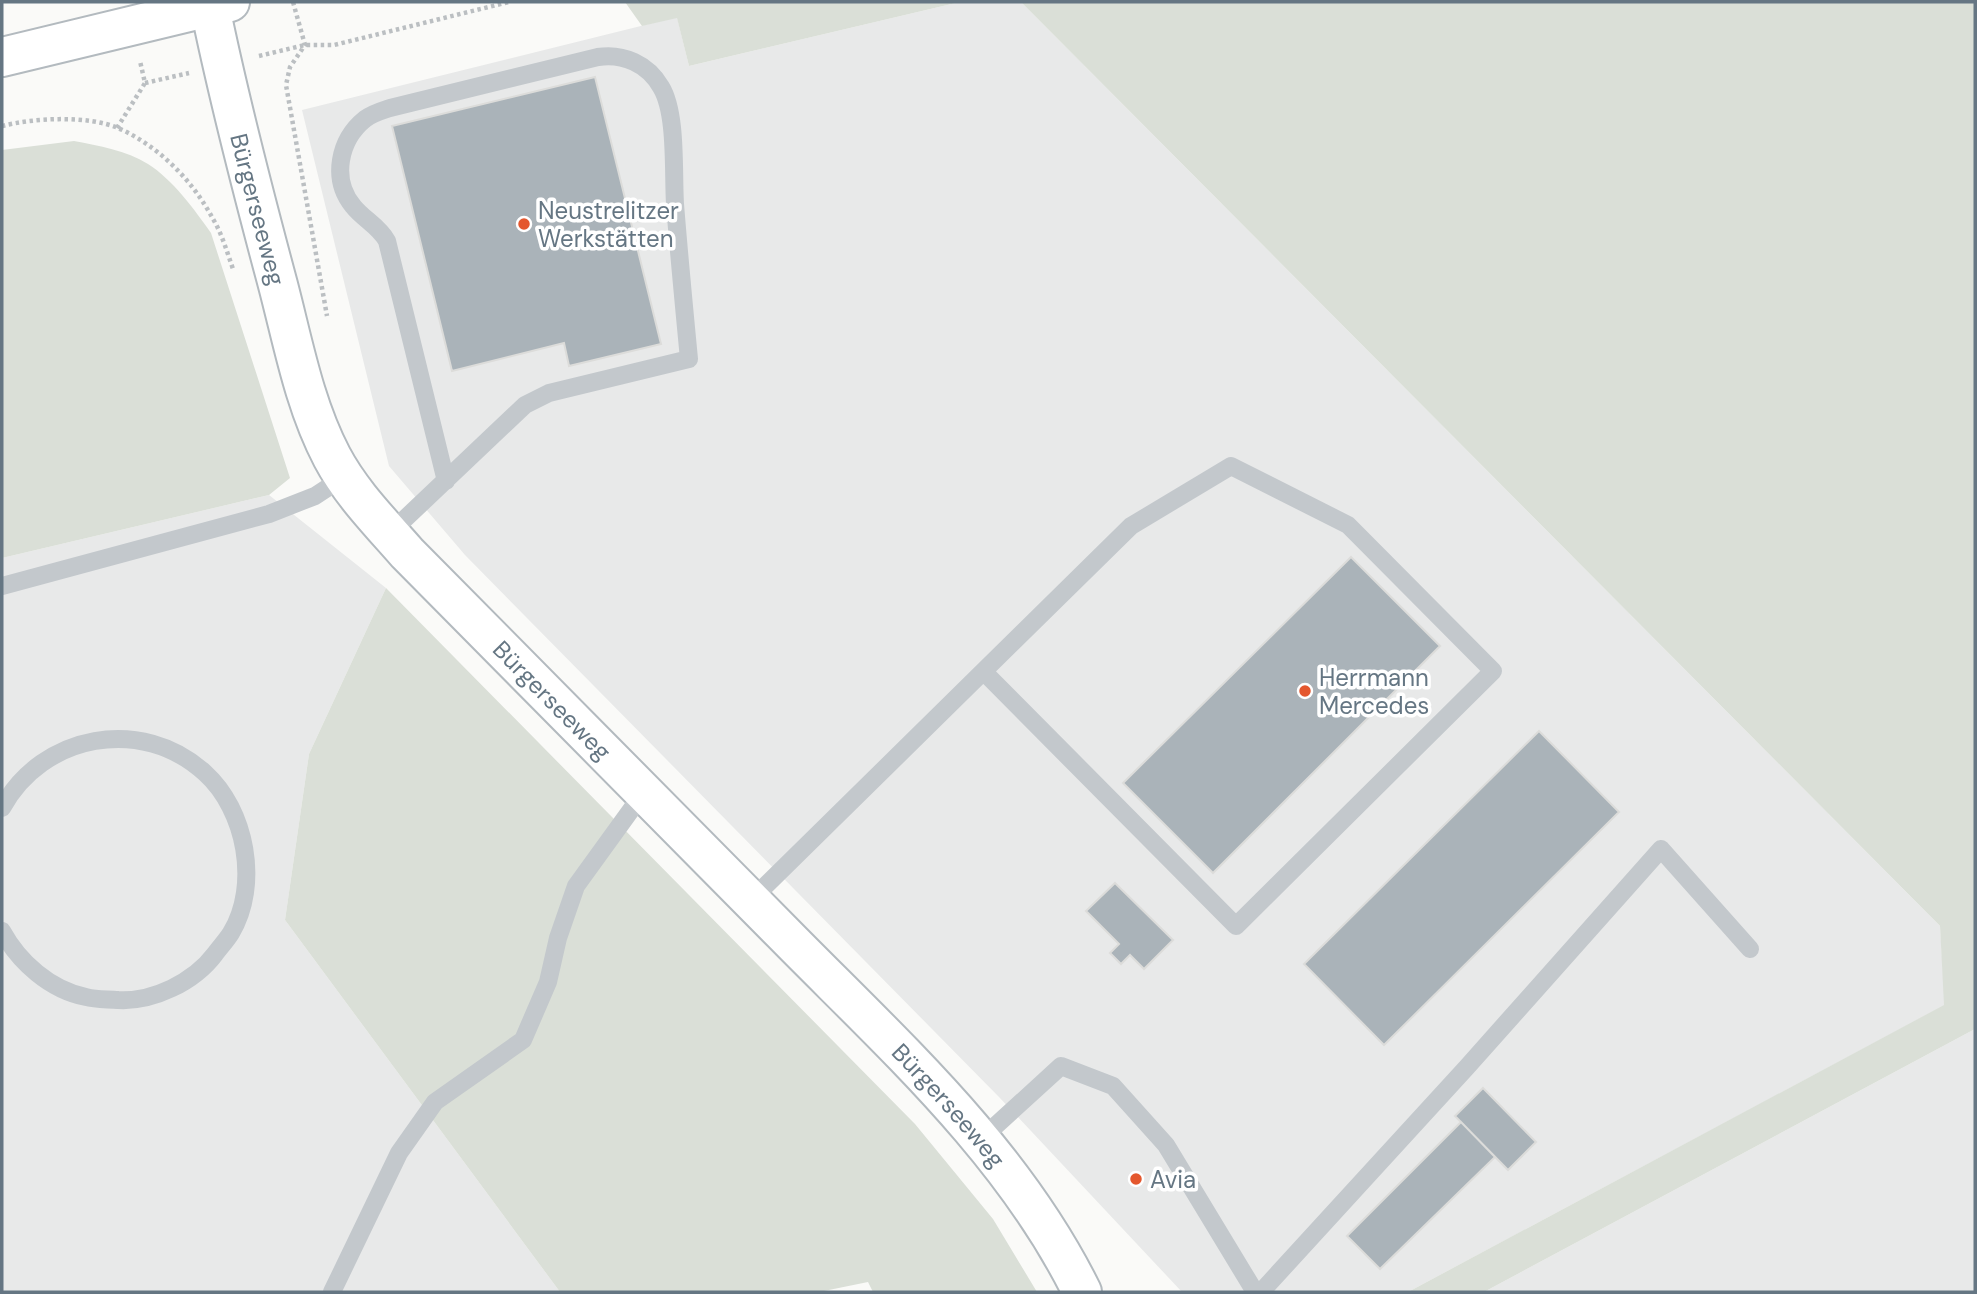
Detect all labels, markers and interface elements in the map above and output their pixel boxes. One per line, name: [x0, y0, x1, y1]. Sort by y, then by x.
street label: Bürgerseeweg: [224, 130, 293, 289]
place label: Neustrelitzer Werkstätten: [538, 195, 679, 254]
marker: Neustrelitzer Werkstätten: [516, 216, 532, 232]
street label: Bürgerseeweg: [487, 634, 618, 766]
place label: Herrmann Mercedes: [1319, 662, 1429, 721]
marker: Herrmann Mercedes: [1297, 683, 1313, 699]
street label: Bürgerseeweg: [886, 1037, 1012, 1174]
place label: Avia: [1150, 1164, 1196, 1195]
marker: Avia: [1128, 1171, 1144, 1187]

